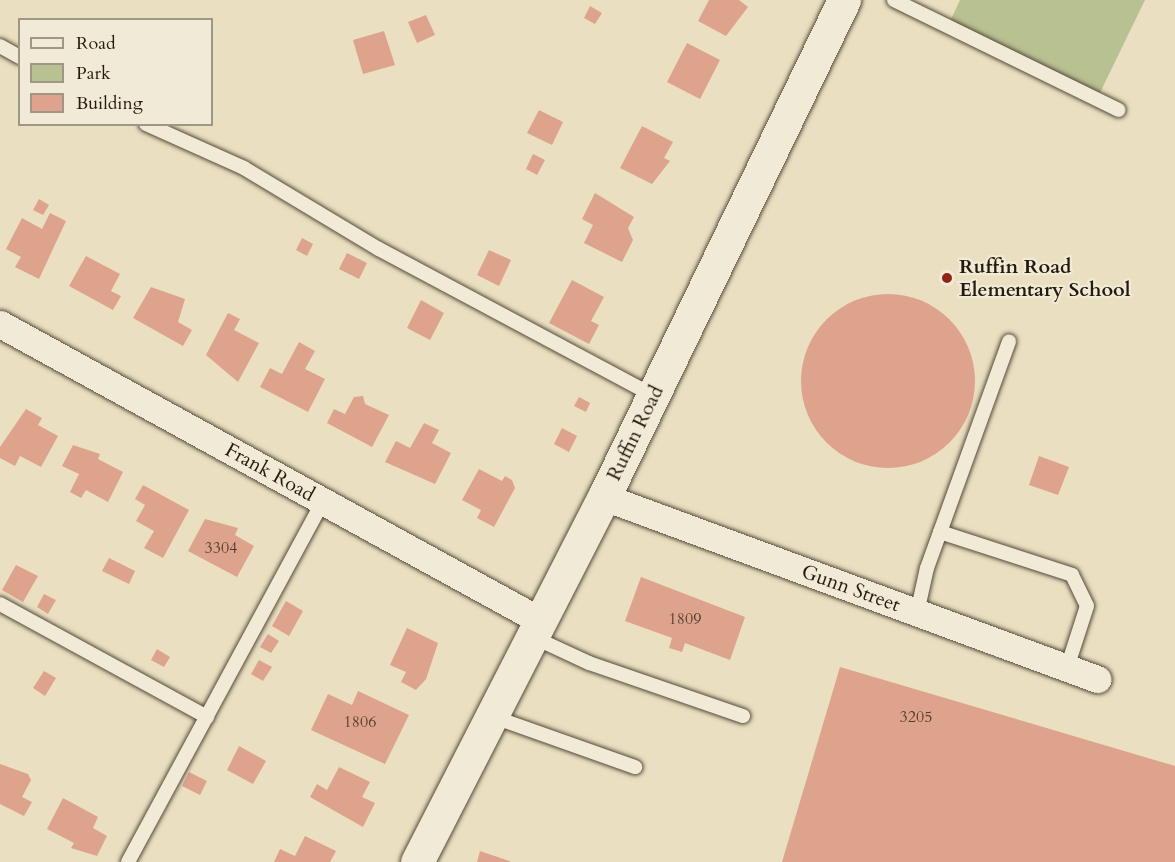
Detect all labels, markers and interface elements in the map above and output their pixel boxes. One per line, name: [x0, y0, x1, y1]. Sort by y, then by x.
legend: [18, 18, 213, 126]
text: Road: [76, 31, 116, 56]
text: Park: [76, 61, 111, 86]
text: Building: [76, 91, 143, 116]
place label: Ruffin Road Elementary School: [959, 254, 1131, 301]
marker: Ruffin Road Elementary School: [940, 271, 954, 285]
street label: Ruffin Road: [602, 382, 668, 484]
street label: Frank Road: [221, 438, 319, 506]
house number: 3304: [205, 538, 237, 558]
street label: Gunn Street: [798, 559, 904, 617]
house number: 1809: [669, 609, 701, 629]
house number: 3205: [900, 707, 932, 727]
house number: 1806: [344, 712, 376, 732]

